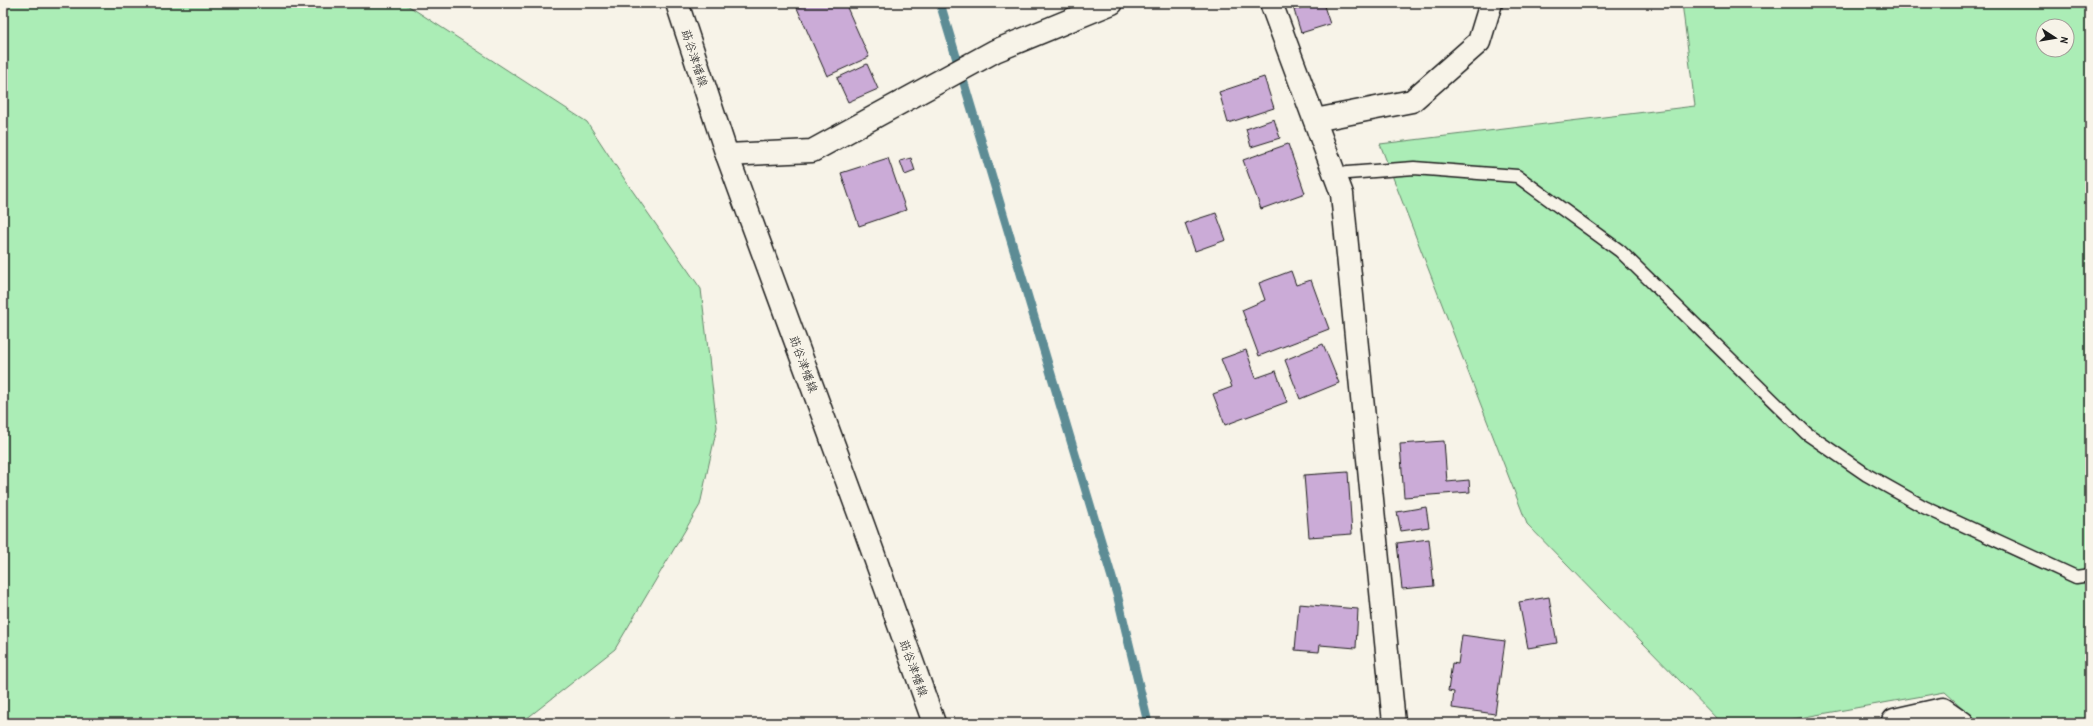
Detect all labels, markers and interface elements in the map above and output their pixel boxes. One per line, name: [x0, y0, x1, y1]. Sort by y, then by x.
north arrow: [2035, 18, 2075, 58]
street label: 莇谷津幡線: [678, 27, 712, 89]
text: N: [2057, 36, 2072, 45]
street label: 莇谷津幡線: [786, 333, 822, 395]
street label: 莇谷津幡線: [896, 637, 932, 699]

